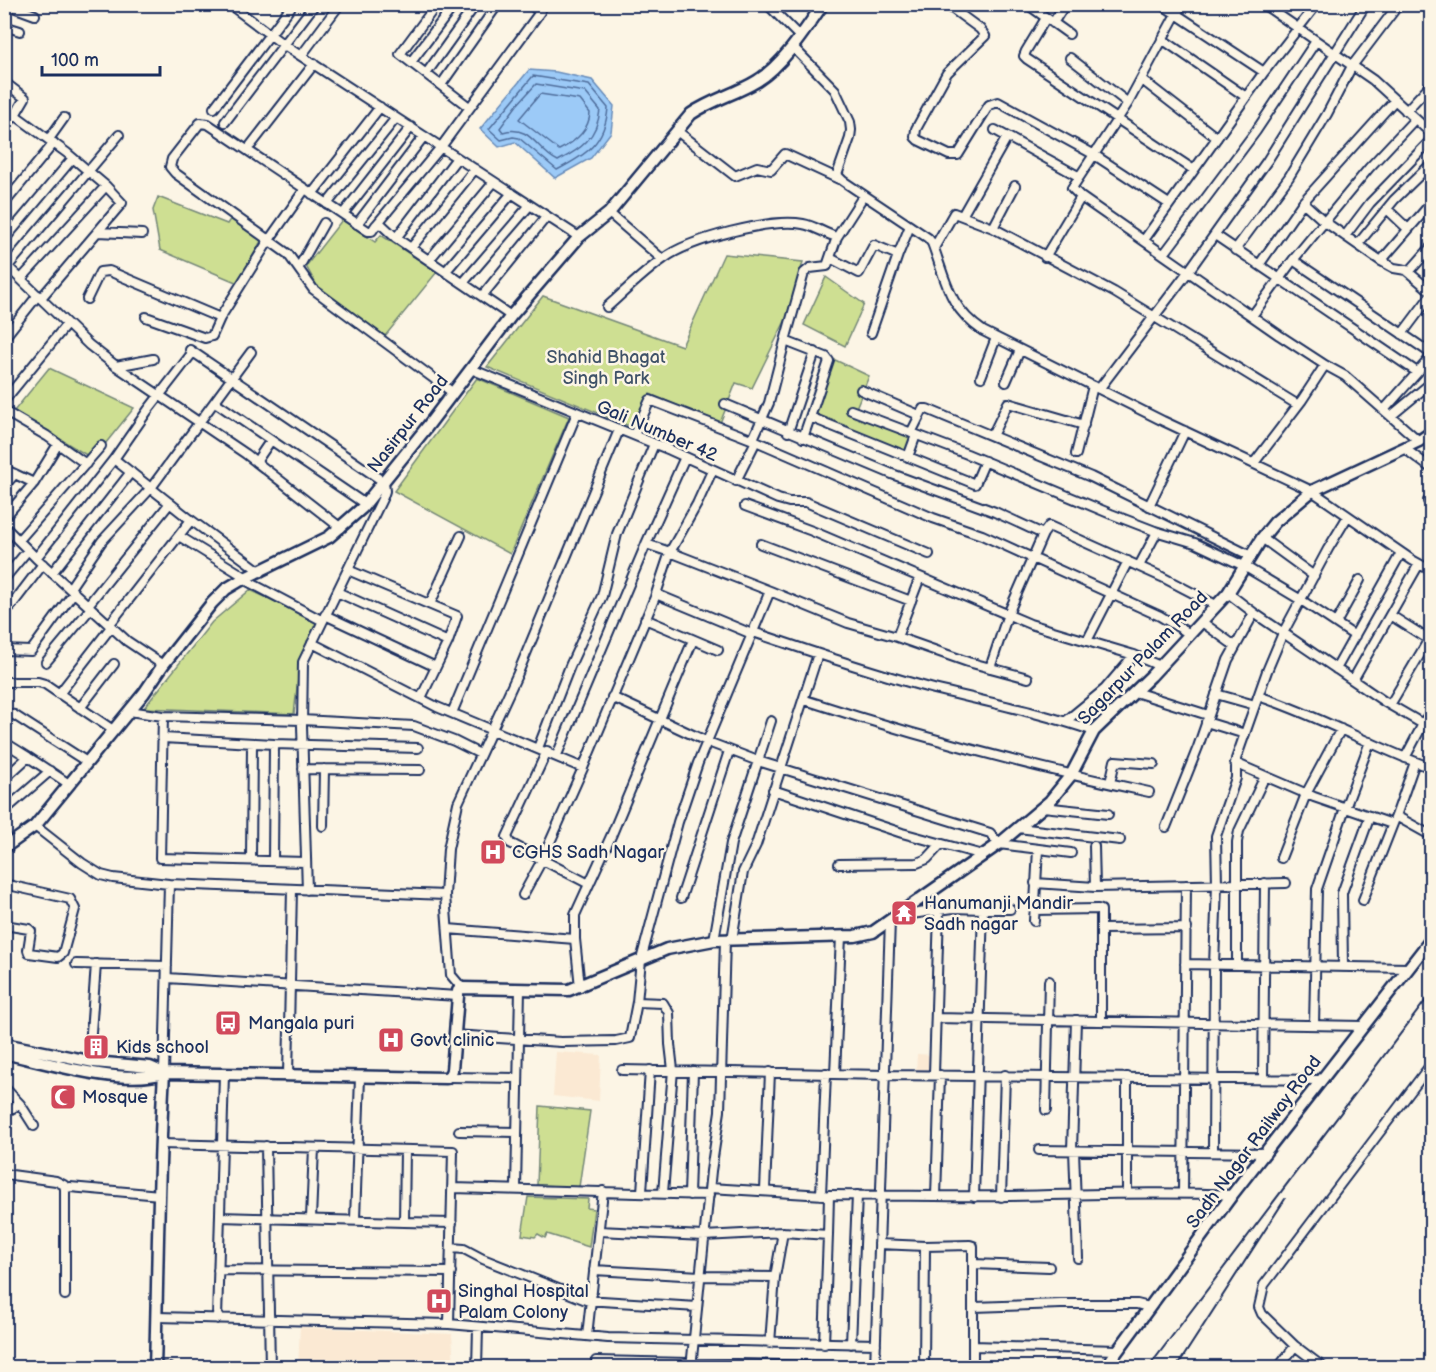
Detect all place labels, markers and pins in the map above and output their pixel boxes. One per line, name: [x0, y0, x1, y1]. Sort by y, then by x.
hospital icon: CGHS Sadh Nagar: [478, 837, 508, 867]
place label: CGHS Sadh Nagar: [512, 842, 664, 863]
place label: Hanumanji Mandir Sadh nagar: [924, 893, 1073, 935]
temple icon: Hanumanji Mandir Sadh nagar: [889, 898, 919, 928]
bus stop icon: Mangala puri: [213, 1008, 243, 1038]
place label: Mangala puri: [248, 1013, 354, 1034]
hospital icon: Govt clinic: [376, 1025, 406, 1055]
place label: Govt clinic: [410, 1030, 494, 1051]
building icon: Kids school: [81, 1032, 111, 1062]
place label: Kids school: [116, 1037, 209, 1058]
mosque icon: Mosque: [48, 1082, 78, 1112]
place label: Mosque: [82, 1087, 148, 1108]
place label: Singhal Hospital Palam Colony: [458, 1281, 589, 1323]
hospital icon: Singhal Hospital Palam Colony: [424, 1286, 454, 1316]

